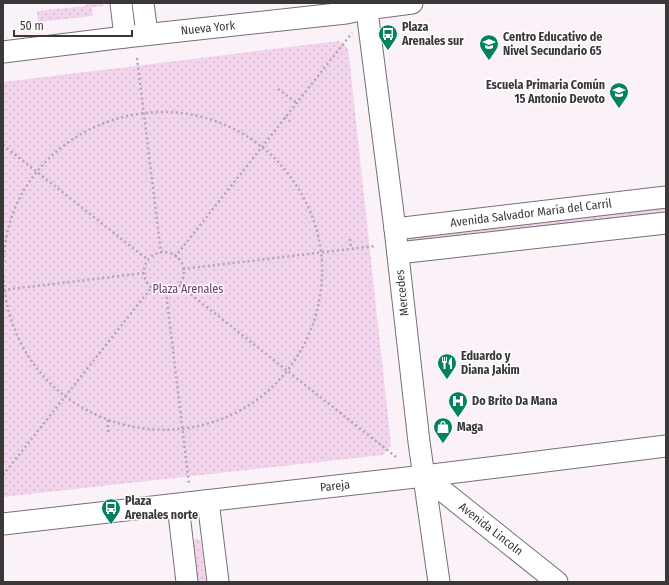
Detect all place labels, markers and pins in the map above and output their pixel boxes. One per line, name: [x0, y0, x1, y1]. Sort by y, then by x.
place label: Plaza Arenales sur: [401, 20, 464, 48]
bus stop icon: Plaza Arenales sur: [377, 23, 399, 51]
place label: Centro Educativo de Nivel Secundario 65: [503, 30, 602, 58]
school or university icon: Centro Educativo de Nivel Secundario 65: [478, 33, 500, 61]
place label: Escuela Primaria Común 15 Antonio Devoto: [486, 78, 606, 106]
school or university icon: Escuela Primaria Común 15 Antonio Devoto: [608, 81, 630, 109]
place label: Eduardo y Diana Jakim: [461, 349, 520, 377]
restaurant icon: Eduardo y Diana Jakim: [436, 352, 458, 380]
hospital icon: Do Brito Da Mana: [447, 390, 469, 418]
place label: Do Brito Da Mana: [472, 394, 558, 408]
shop icon: Maga: [432, 416, 454, 444]
place label: Maga: [457, 420, 483, 434]
place label: Plaza Arenales norte: [124, 494, 198, 522]
bus stop icon: Plaza Arenales norte: [100, 497, 122, 525]

